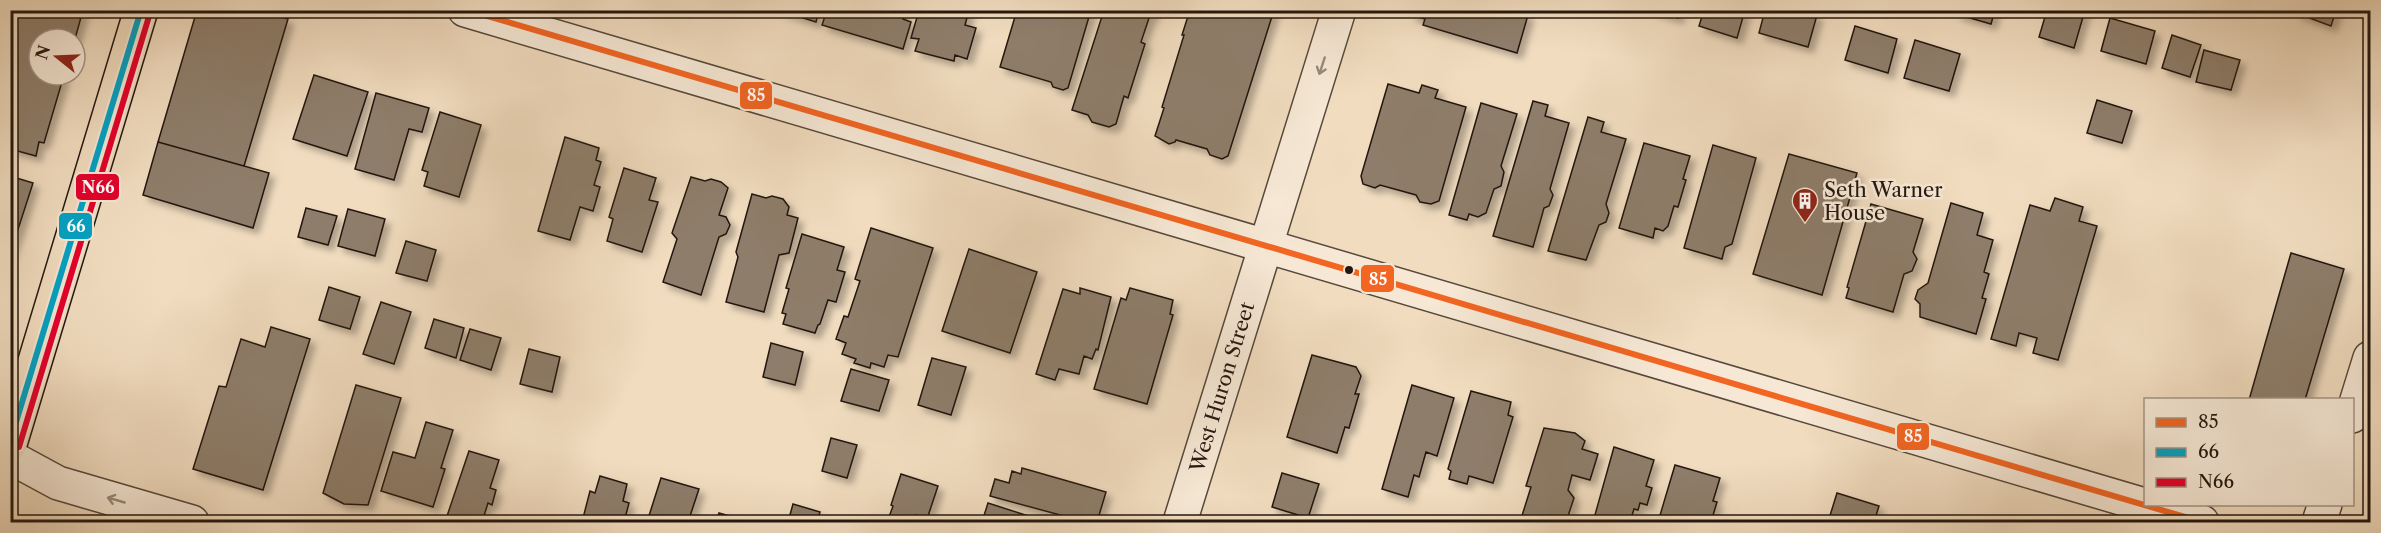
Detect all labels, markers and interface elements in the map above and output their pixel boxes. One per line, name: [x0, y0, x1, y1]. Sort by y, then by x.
north arrow: [27, 27, 87, 87]
text: N: [31, 43, 54, 62]
one-way arrow: [1315, 56, 1326, 75]
line badge: 85: [739, 81, 773, 110]
text: 85: [747, 85, 766, 105]
line badge: N66: [75, 173, 120, 201]
text: N66: [81, 177, 115, 197]
place label: Seth Warner House: [1824, 178, 1943, 225]
building icon: Seth Warner House: [1790, 186, 1820, 224]
line badge: 66: [58, 212, 93, 240]
text: 66: [66, 216, 86, 236]
unlabelled marker: [1343, 264, 1355, 276]
line badge: 85: [1360, 264, 1395, 293]
text: 85: [1369, 269, 1388, 289]
street label: West Huron Street: [1184, 299, 1259, 476]
legend: [2144, 398, 2354, 506]
text: 85: [2198, 411, 2218, 433]
line badge: 85: [1896, 422, 1930, 451]
text: 85: [1904, 426, 1923, 446]
text: 66: [2198, 441, 2219, 463]
text: N66: [2198, 471, 2234, 493]
one-way arrow: [107, 494, 126, 505]

